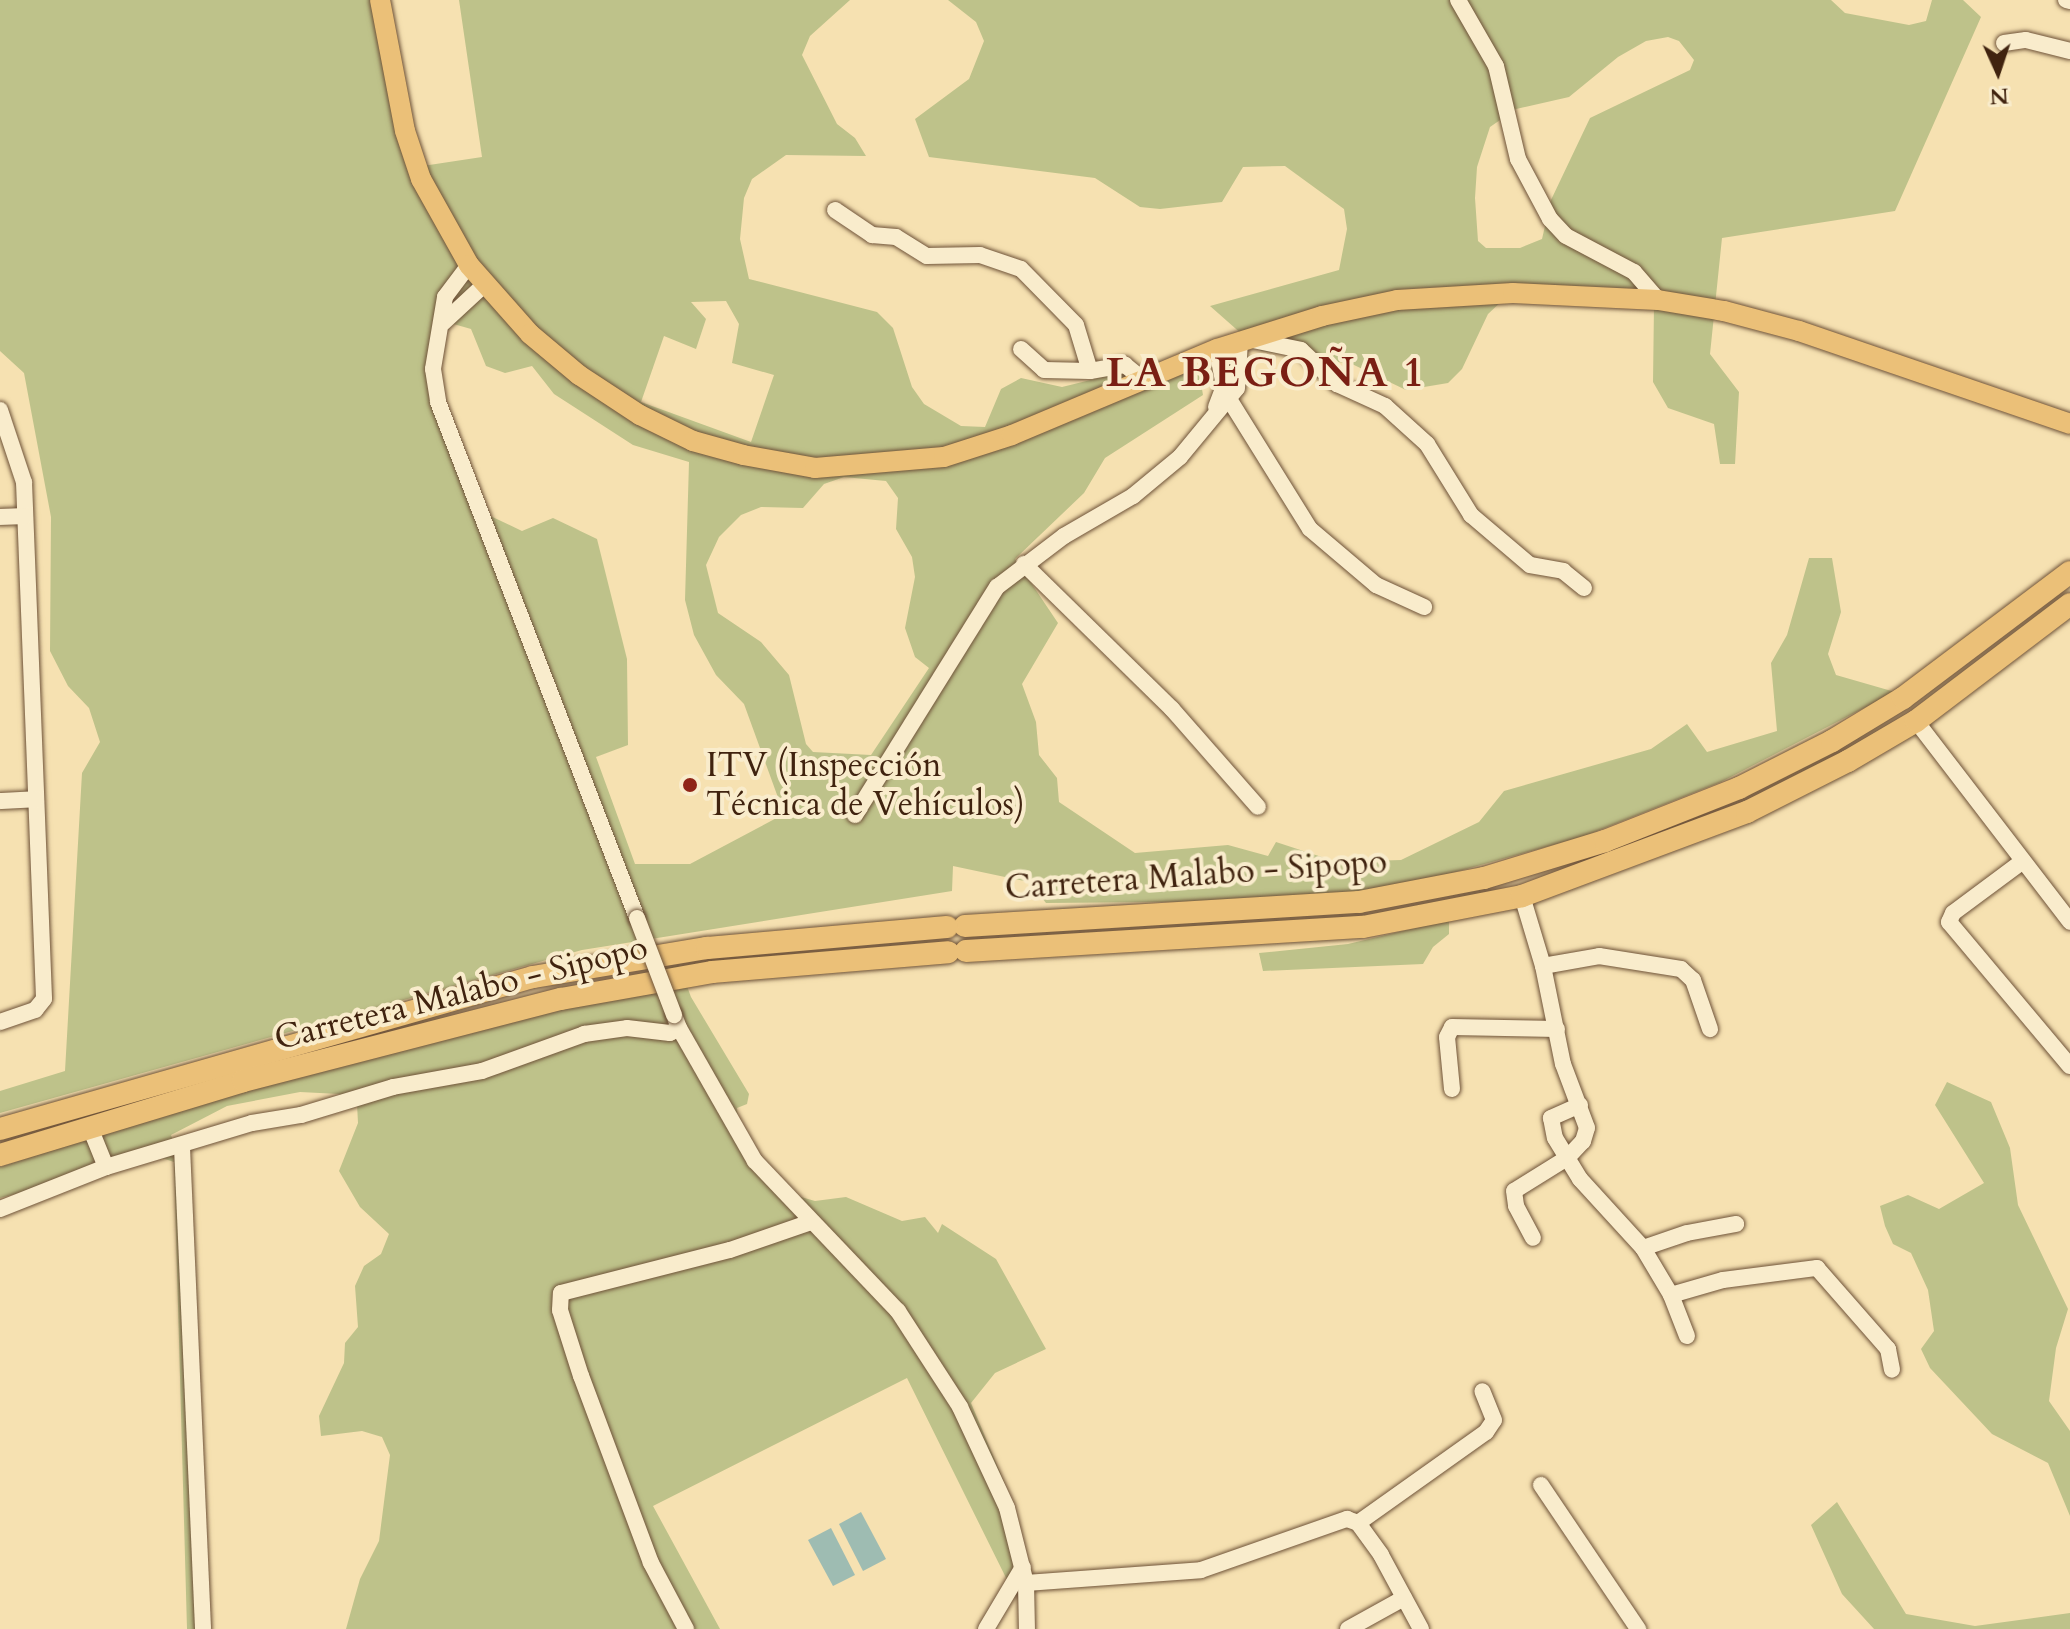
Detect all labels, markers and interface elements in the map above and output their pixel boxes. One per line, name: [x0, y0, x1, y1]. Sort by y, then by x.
north arrow: [1958, 32, 2038, 112]
text: N: [1989, 80, 2010, 111]
district label: LA BEGOÑA 1: [1106, 348, 1426, 398]
place label: ITV (Inspección Técnica de Vehículos): [706, 745, 1025, 824]
marker: ITV (Inspección Técnica de Vehículos): [681, 776, 699, 794]
street label: Carretera Malabo - Sipopo: [1004, 841, 1388, 909]
street label: Carretera Malabo - Sipopo: [270, 927, 652, 1059]

